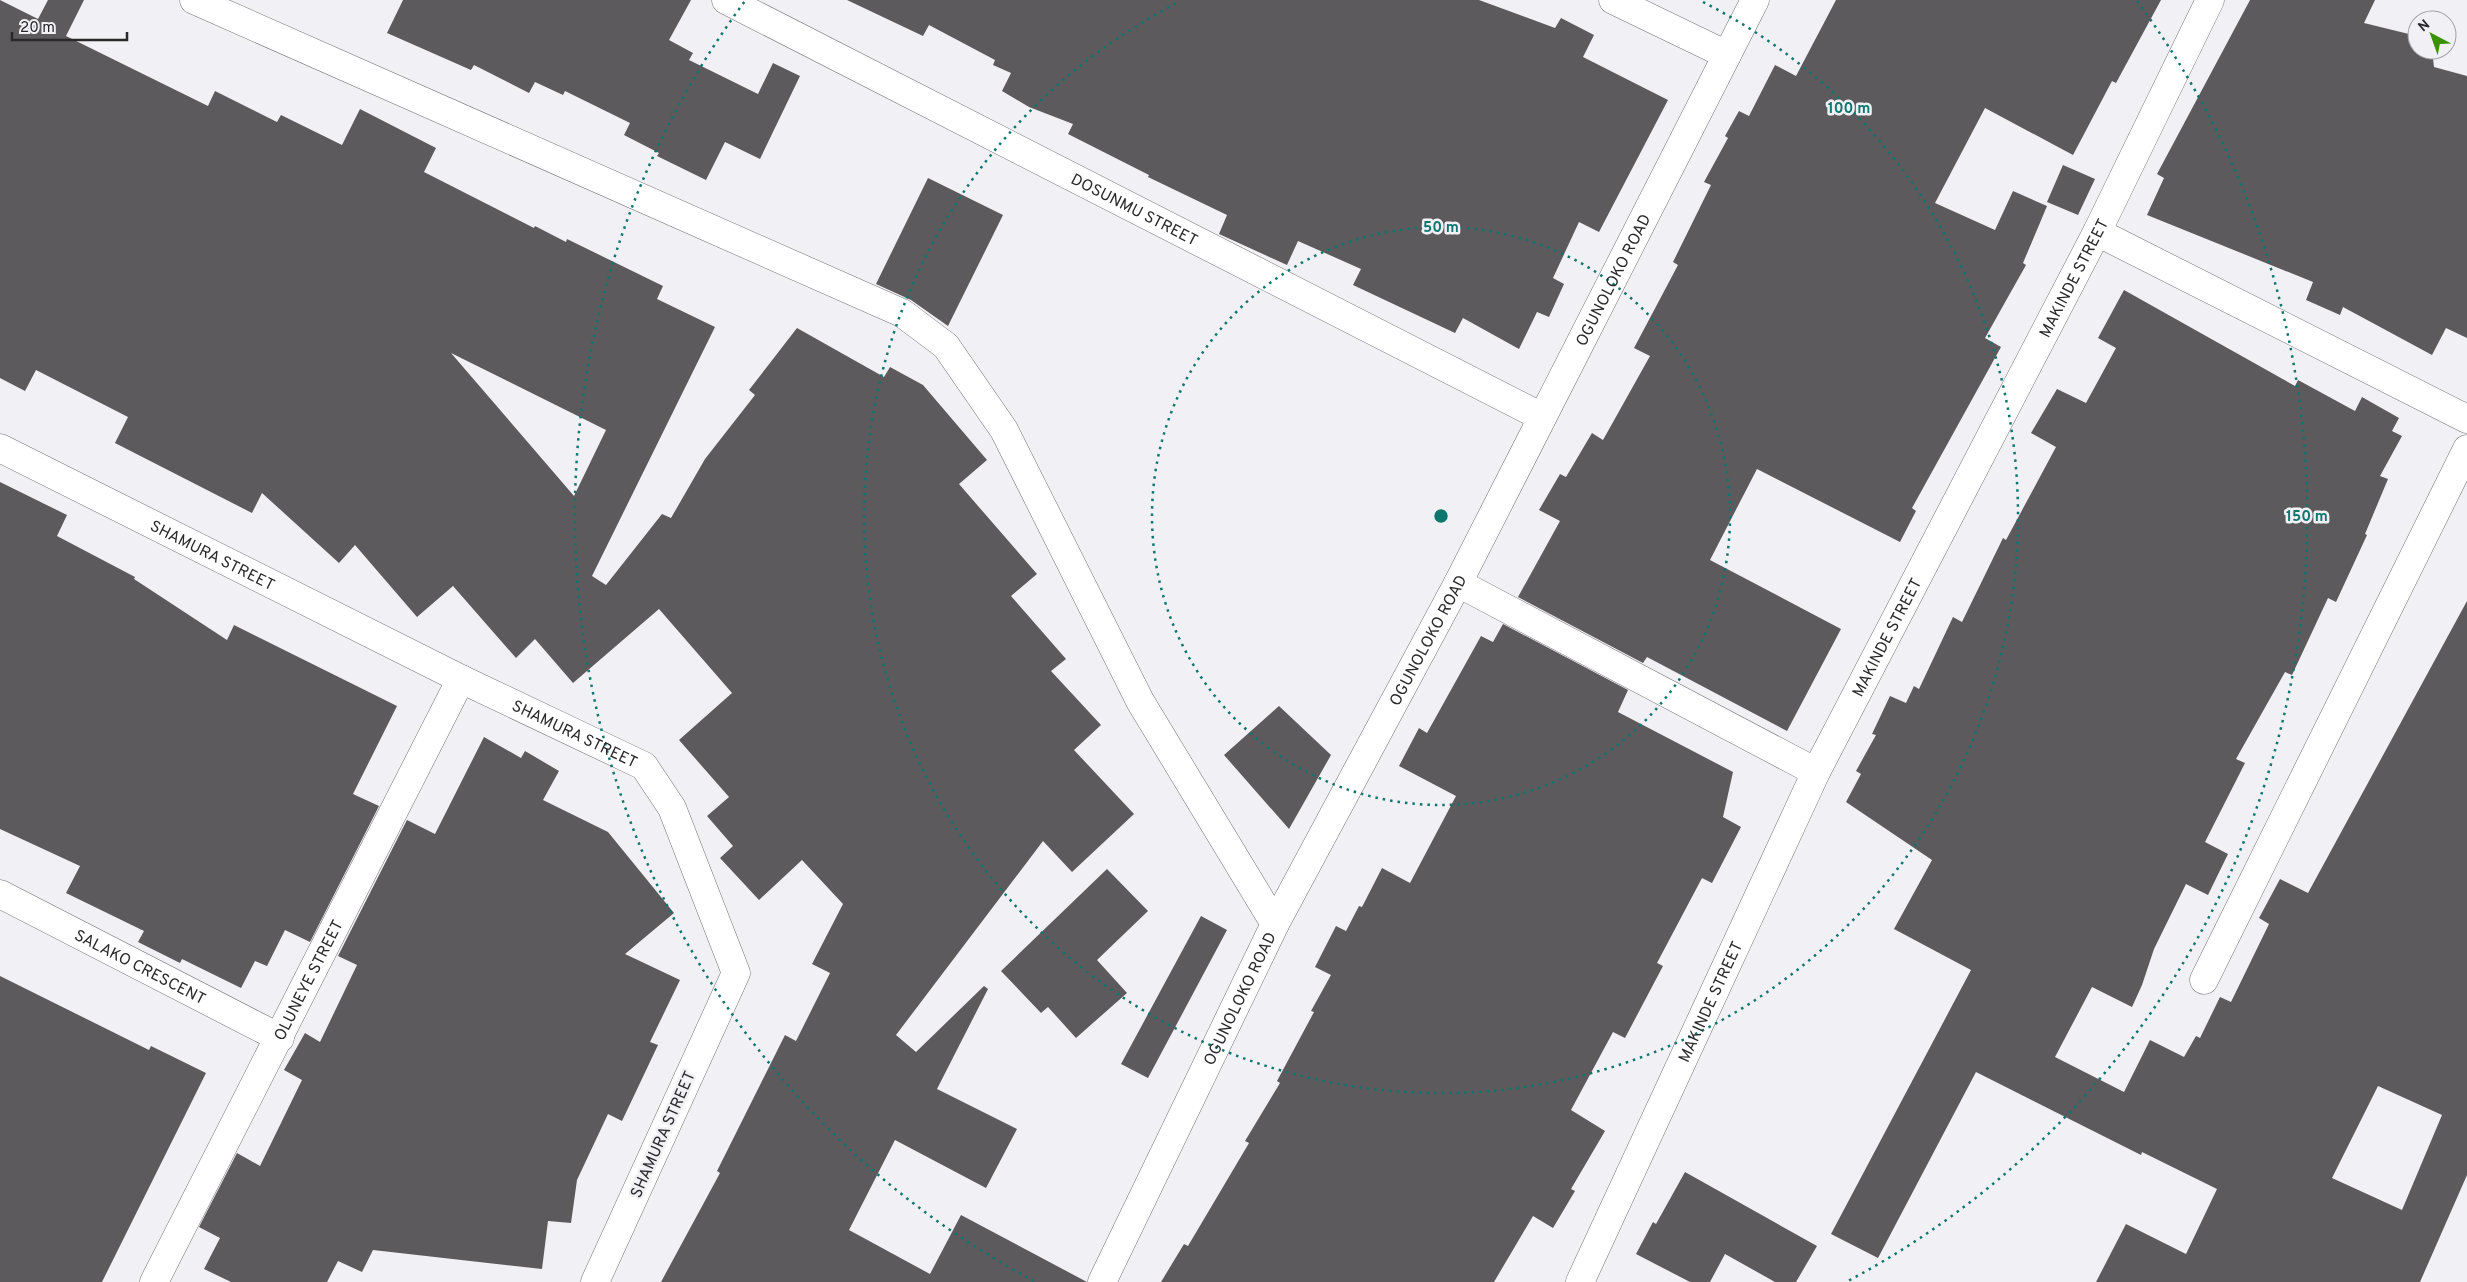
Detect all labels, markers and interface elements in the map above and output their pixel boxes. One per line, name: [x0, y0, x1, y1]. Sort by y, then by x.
scale bar: [12, 10, 128, 42]
north arrow: [2407, 10, 2457, 60]
text: N: [2415, 17, 2434, 36]
text: 20 m: [20, 19, 55, 38]
text: 100 m: [1828, 100, 1870, 119]
street label: DOSUNMU STREET: [1067, 170, 1201, 251]
street label: OGUNOLOKO ROAD: [1572, 211, 1656, 350]
street label: MAKINDE STREET: [2036, 216, 2114, 342]
text: 50 m: [1423, 219, 1459, 238]
centre of rings: [1432, 507, 1450, 525]
text: 150 m: [2286, 508, 2328, 527]
street label: SHAMURA STREET: [146, 517, 278, 596]
street label: OGUNOLOKO ROAD: [1386, 572, 1472, 710]
street label: MAKINDE STREET: [1849, 575, 1927, 701]
street label: SHAMURA STREET: [508, 697, 640, 773]
street label: OLUNEYE STREET: [271, 917, 349, 1045]
street label: SALAKO CRESCENT: [71, 926, 209, 1010]
street label: OGUNOLOKO ROAD: [1200, 929, 1282, 1069]
street label: MAKINDE STREET: [1675, 939, 1748, 1066]
street label: SHAMURA STREET: [627, 1068, 701, 1201]

